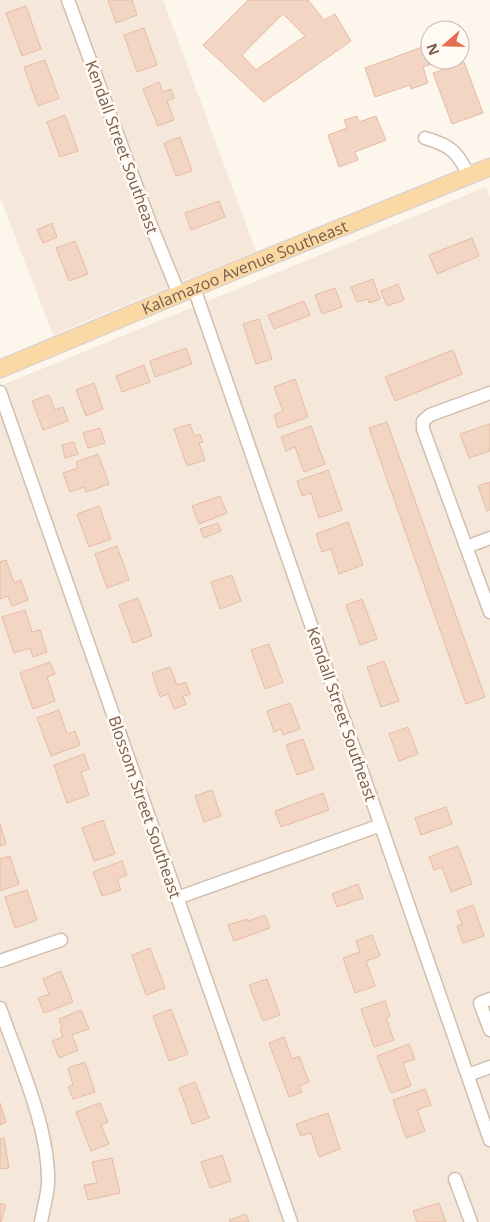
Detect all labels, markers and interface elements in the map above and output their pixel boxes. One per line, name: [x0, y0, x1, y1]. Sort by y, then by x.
north arrow: [420, 20, 470, 70]
text: N: [421, 41, 443, 58]
street label: Kendall Street Southeast: [80, 57, 164, 237]
street label: Kalamazoo Avenue Southeast: [138, 215, 351, 320]
street label: Kendall Street Southeast: [302, 624, 382, 805]
street label: Blossom Street Southeast: [103, 713, 187, 901]

